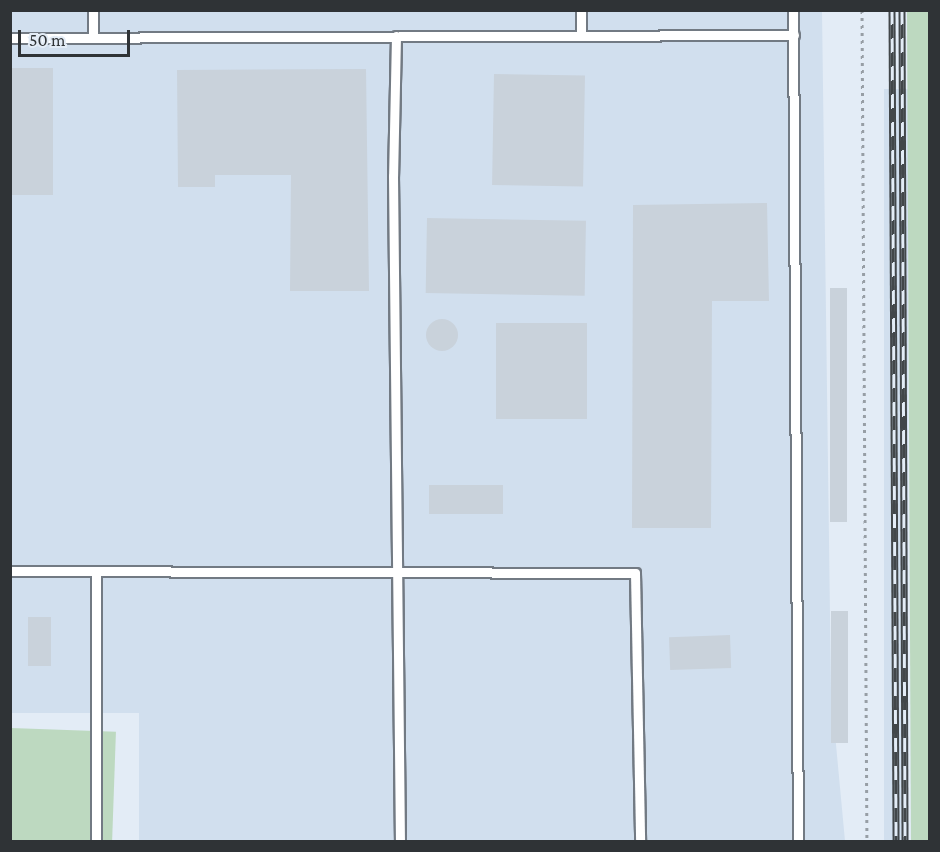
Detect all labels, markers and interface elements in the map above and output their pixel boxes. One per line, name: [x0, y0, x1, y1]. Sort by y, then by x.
scale bar: [21, 18, 134, 56]
text: 50 m: [29, 30, 66, 50]

